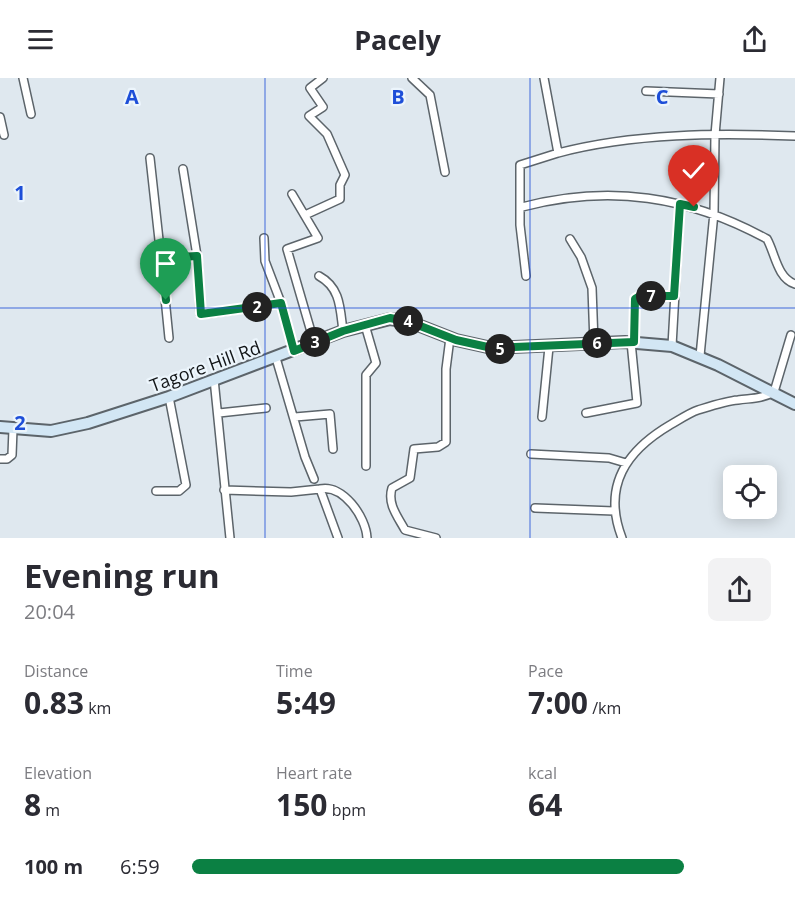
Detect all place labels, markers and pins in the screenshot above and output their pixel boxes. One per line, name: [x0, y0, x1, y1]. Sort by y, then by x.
pin: [668, 145, 719, 207]
pin: [140, 238, 191, 300]
pin: 7: [636, 281, 666, 311]
pin: 2: [242, 292, 272, 322]
pin: 4: [393, 306, 423, 336]
pin: 3: [300, 327, 330, 357]
pin: 6: [582, 328, 612, 358]
pin: 5: [485, 334, 515, 364]

